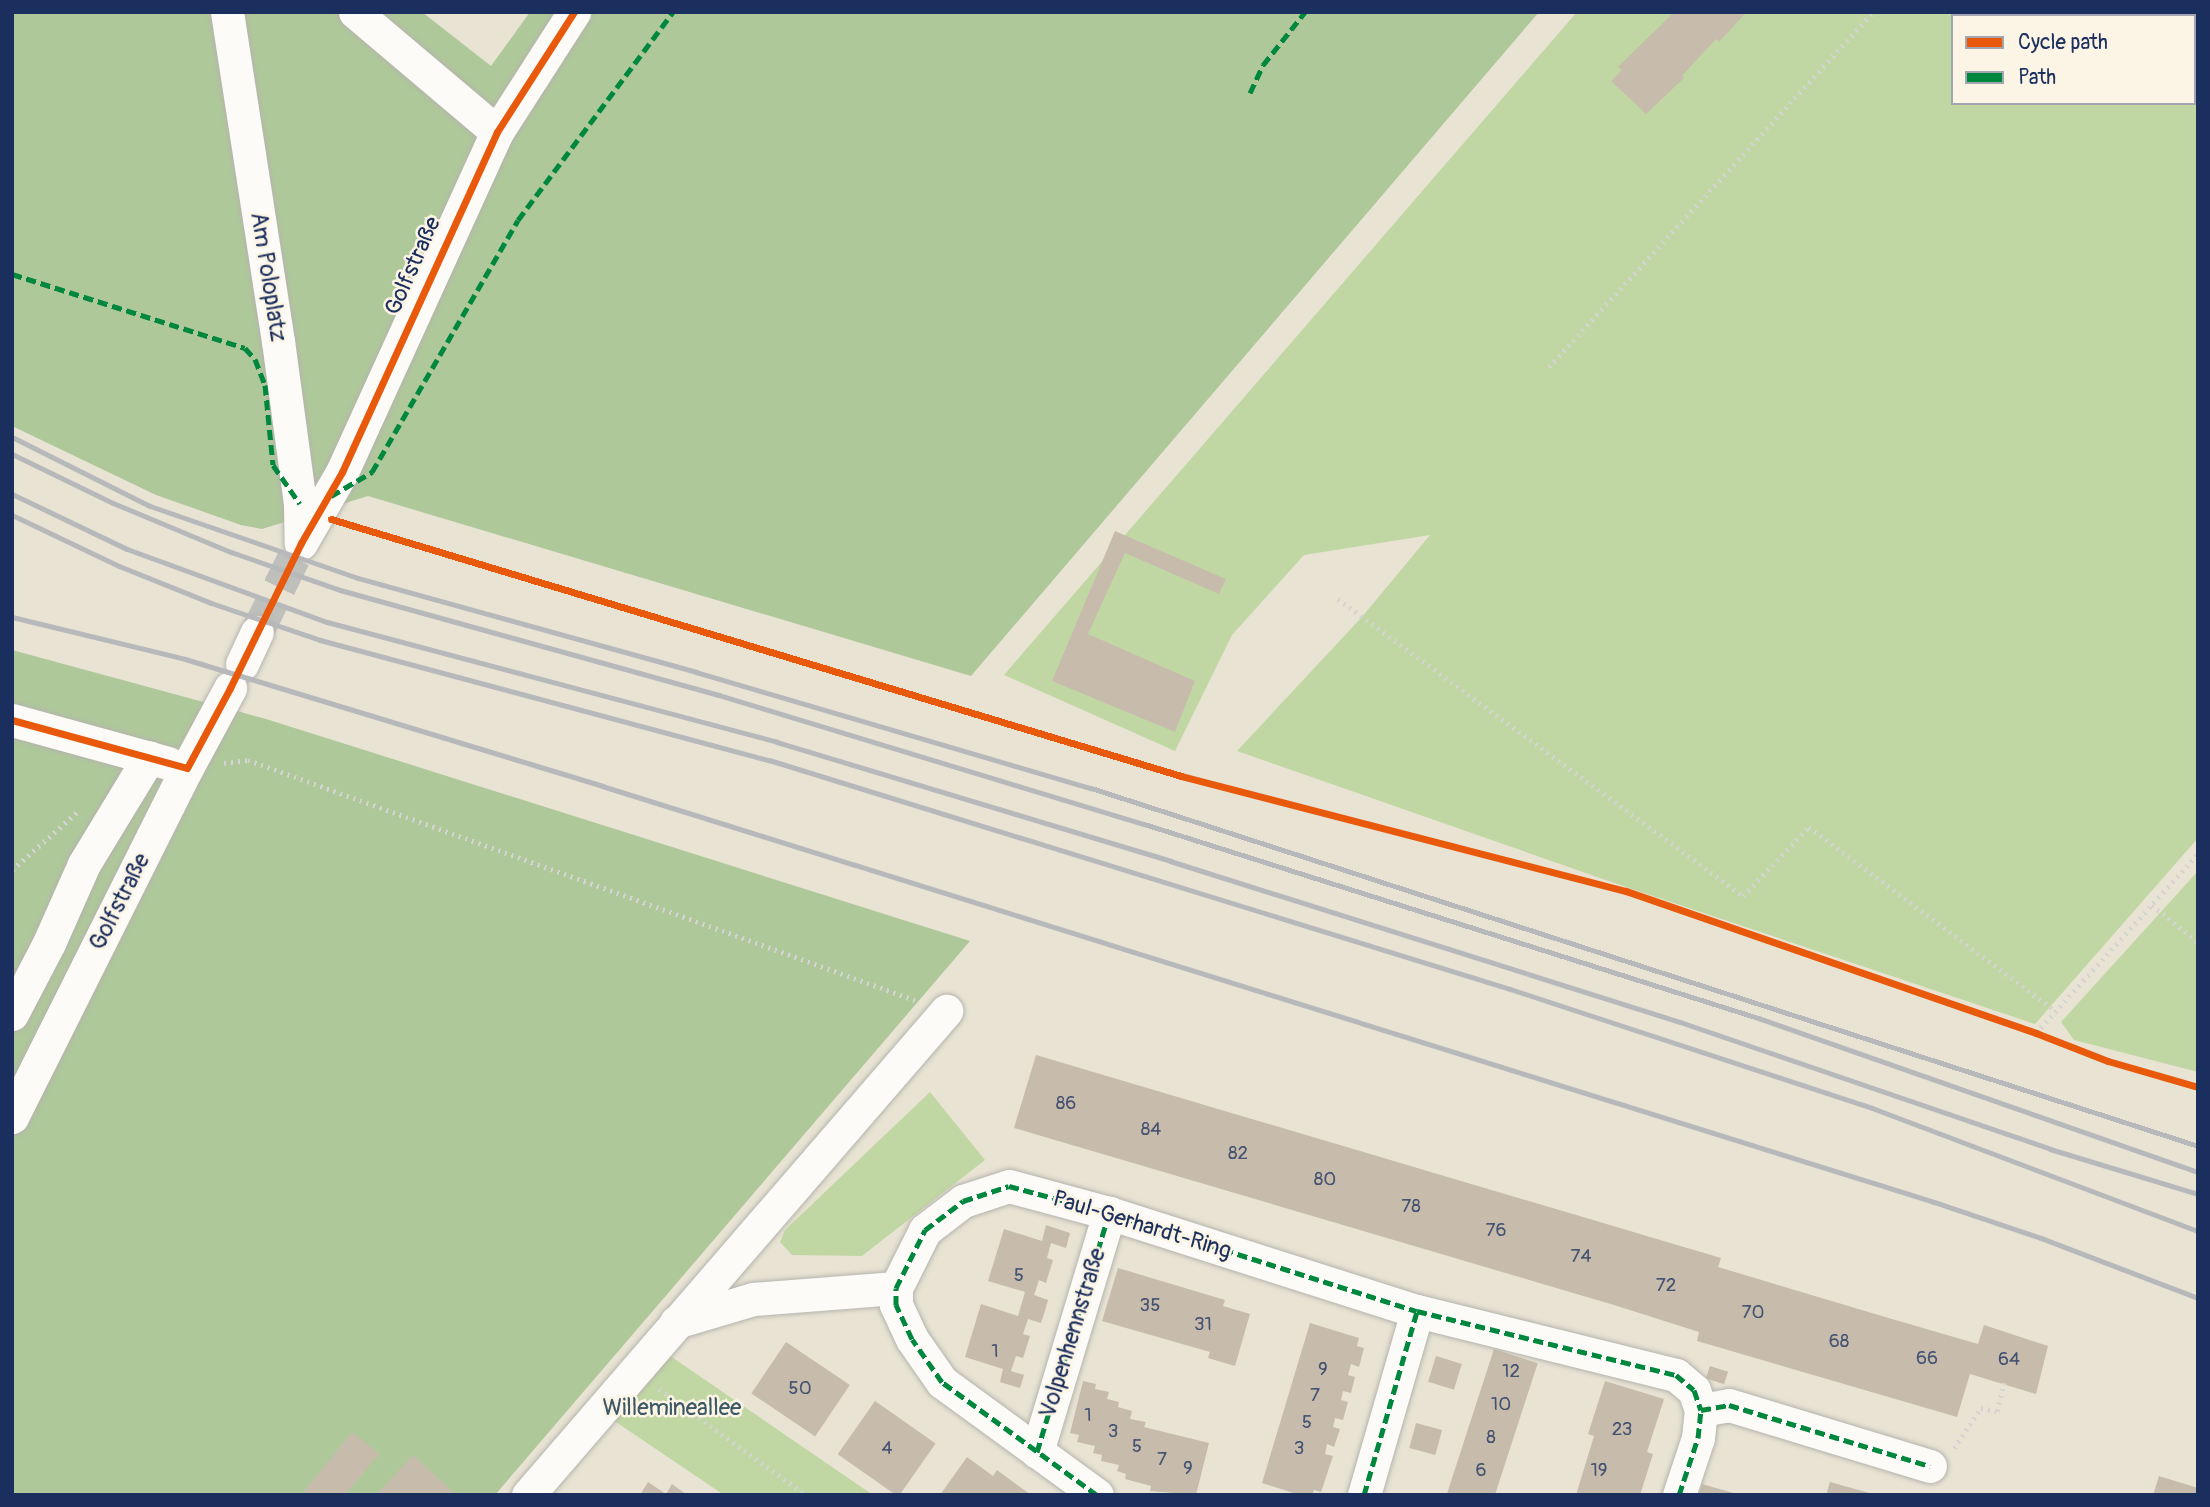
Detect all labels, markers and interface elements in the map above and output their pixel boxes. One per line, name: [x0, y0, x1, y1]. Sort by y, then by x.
legend: [1951, 14, 2196, 105]
text: Cycle path: [2018, 29, 2108, 56]
text: Path: [2018, 64, 2056, 91]
street label: Am Poloplatz: [244, 210, 292, 344]
street label: Golfstraße: [379, 213, 447, 319]
street label: Golfstraße: [84, 849, 156, 955]
house number: 86: [1056, 1093, 1076, 1115]
house number: 84: [1141, 1119, 1161, 1141]
house number: 82: [1228, 1143, 1248, 1165]
house number: 80: [1314, 1169, 1336, 1191]
street label: Paul-Gerhardt-Ring: [1050, 1185, 1234, 1265]
house number: 78: [1401, 1196, 1421, 1218]
house number: 76: [1485, 1220, 1507, 1242]
street label: Volpenhennstraße: [1034, 1245, 1112, 1421]
house number: 74: [1570, 1246, 1592, 1268]
house number: 5: [1014, 1265, 1024, 1287]
house number: 72: [1656, 1275, 1676, 1297]
house number: 35: [1140, 1295, 1160, 1317]
house number: 70: [1741, 1302, 1765, 1324]
house number: 31: [1194, 1314, 1212, 1336]
house number: 68: [1829, 1331, 1849, 1353]
house number: 1: [991, 1341, 999, 1363]
house number: 66: [1916, 1348, 1938, 1370]
house number: 64: [1998, 1349, 2020, 1371]
house number: 9: [1318, 1359, 1328, 1381]
house number: 12: [1502, 1361, 1520, 1383]
house number: 50: [788, 1378, 812, 1400]
house number: 7: [1310, 1385, 1320, 1407]
park label: Willemineallee: [603, 1394, 741, 1422]
house number: 10: [1491, 1394, 1511, 1416]
house number: 1: [1084, 1405, 1092, 1427]
house number: 5: [1302, 1412, 1312, 1434]
house number: 23: [1612, 1419, 1632, 1441]
house number: 3: [1108, 1421, 1118, 1443]
house number: 8: [1486, 1427, 1496, 1449]
house number: 5: [1132, 1436, 1142, 1458]
house number: 4: [881, 1438, 893, 1460]
house number: 3: [1294, 1438, 1304, 1460]
house number: 7: [1157, 1449, 1167, 1471]
house number: 9: [1183, 1458, 1193, 1480]
house number: 6: [1475, 1460, 1487, 1482]
house number: 19: [1590, 1460, 1608, 1482]

